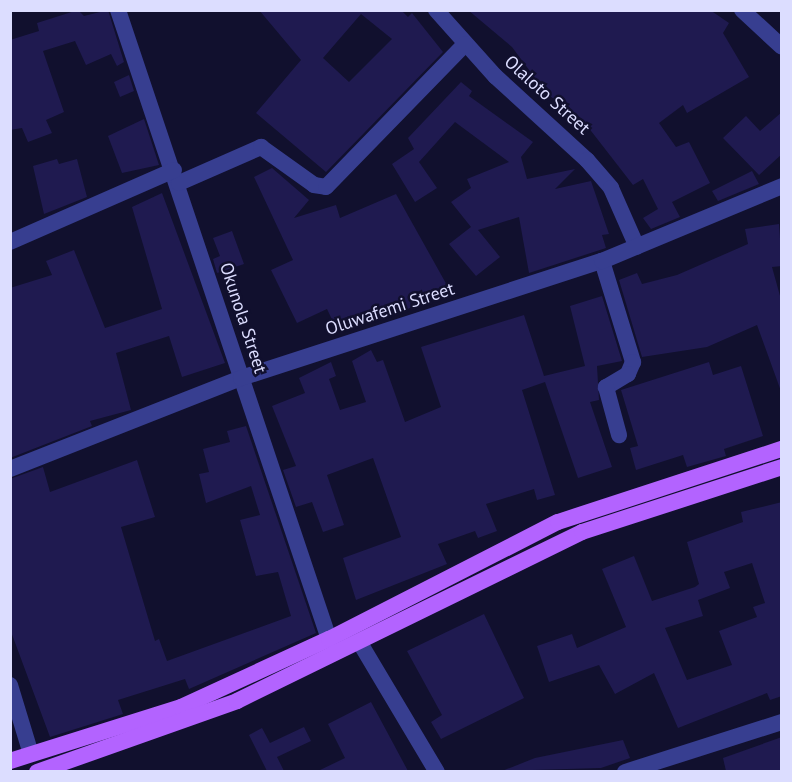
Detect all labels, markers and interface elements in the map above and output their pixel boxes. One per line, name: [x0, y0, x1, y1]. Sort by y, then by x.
street label: Olaloto Street: [500, 51, 594, 139]
street label: Okunola Street: [215, 260, 271, 376]
street label: Oluwafemi Street: [323, 278, 457, 340]

